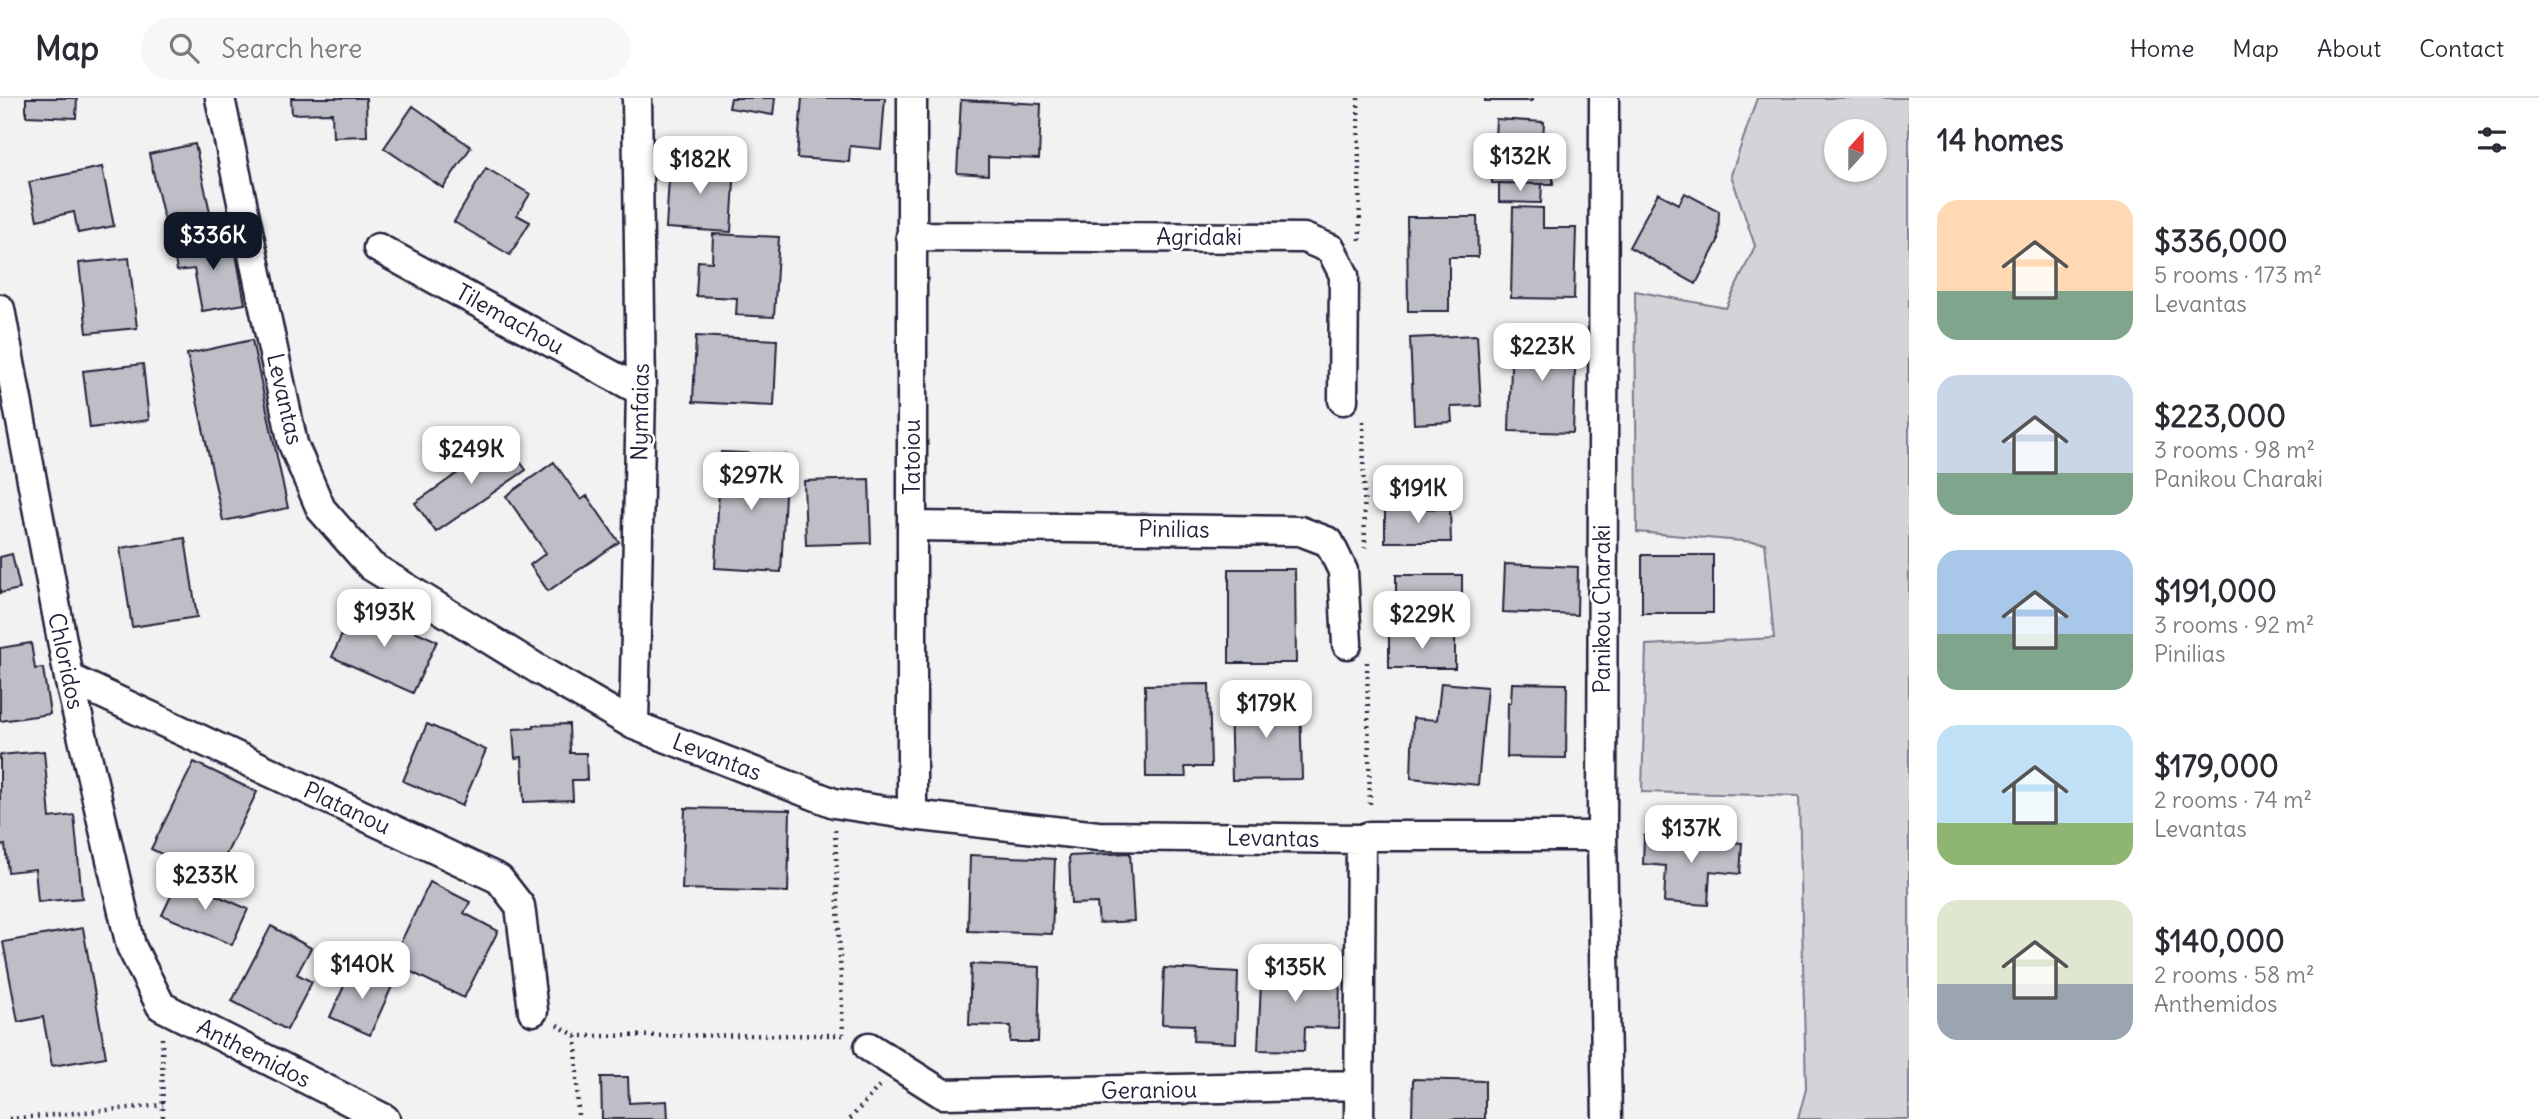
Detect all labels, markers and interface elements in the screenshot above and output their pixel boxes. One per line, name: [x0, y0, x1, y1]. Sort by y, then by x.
search box: [141, 17, 631, 80]
text: Map: [35, 27, 99, 69]
icon: search: [165, 29, 203, 67]
text: Search here: [221, 32, 362, 65]
text: Home: [2130, 33, 2194, 63]
text: Map: [2232, 33, 2279, 63]
text: About: [2317, 33, 2381, 63]
text: Contact: [2419, 33, 2504, 63]
north arrow: [1824, 119, 1886, 182]
map controls: [1824, 119, 1887, 182]
text: 14 homes: [1937, 121, 2064, 159]
icon: filters: [2473, 121, 2511, 159]
pin: $132K: [1471, 134, 1569, 193]
pin: $182K: [651, 136, 749, 196]
text: $132K: [1489, 141, 1551, 170]
text: $182K: [669, 144, 731, 173]
pin: $336K: [164, 212, 262, 272]
text: $336K: [180, 220, 246, 249]
street label: Agridaki: [1156, 222, 1242, 251]
text: $336,000: [2154, 222, 2288, 260]
icon: home: [1993, 228, 2077, 312]
text: 5 rooms · 173 m²: [2154, 260, 2322, 289]
street label: Tilemachou: [451, 277, 569, 360]
text: Levantas: [2154, 289, 2247, 318]
pin: $223K: [1493, 324, 1591, 383]
text: $223K: [1509, 331, 1575, 360]
street label: Levantas: [261, 350, 310, 447]
street label: Nymfaias: [624, 363, 655, 461]
text: $223,000: [2154, 397, 2286, 435]
icon: home: [1993, 403, 2077, 487]
street label: Tatoiou: [897, 419, 926, 495]
pin: $249K: [422, 426, 520, 486]
text: $249K: [438, 434, 504, 463]
text: 3 rooms · 98 m²: [2154, 435, 2315, 464]
pin: $297K: [702, 452, 800, 512]
text: $297K: [719, 460, 783, 489]
text: Panikou Charaki: [2154, 464, 2323, 493]
pin: $191K: [1369, 466, 1467, 525]
text: $191K: [1389, 473, 1447, 502]
street label: Pinilias: [1138, 513, 1210, 544]
street label: Panikou Charaki: [1587, 525, 1616, 693]
text: $191,000: [2154, 572, 2277, 610]
icon: home: [1993, 578, 2077, 662]
pin: $193K: [335, 589, 433, 649]
pin: $229K: [1373, 592, 1471, 651]
text: $193K: [353, 597, 415, 626]
text: $229K: [1389, 599, 1455, 628]
street label: Chloridos: [42, 610, 91, 712]
text: 3 rooms · 92 m²: [2154, 610, 2314, 639]
text: Pinilias: [2154, 639, 2225, 668]
pin: $179K: [1217, 680, 1315, 740]
text: $179K: [1236, 688, 1296, 717]
street label: Levantas: [669, 726, 766, 787]
text: $179,000: [2154, 747, 2279, 785]
icon: home: [1993, 753, 2077, 837]
street label: Platanou: [299, 775, 395, 840]
text: 2 rooms · 74 m²: [2154, 785, 2312, 814]
pin: $137K: [1642, 806, 1740, 865]
text: $137K: [1661, 813, 1721, 842]
text: Levantas: [2154, 814, 2247, 843]
street label: Levantas: [1226, 822, 1320, 853]
pin: $233K: [156, 852, 254, 912]
text: $233K: [172, 860, 238, 889]
text: $140,000: [2154, 922, 2285, 960]
icon: home: [1993, 928, 2077, 1012]
pin: $140K: [313, 942, 411, 1001]
pin: $135K: [1246, 944, 1344, 1004]
text: $140K: [330, 949, 394, 978]
text: $135K: [1264, 952, 1326, 981]
text: 2 rooms · 58 m²: [2154, 960, 2315, 989]
text: Anthemidos: [2154, 989, 2278, 1018]
street label: Anthemidos: [193, 1012, 316, 1094]
street label: Geraniou: [1101, 1074, 1197, 1105]

